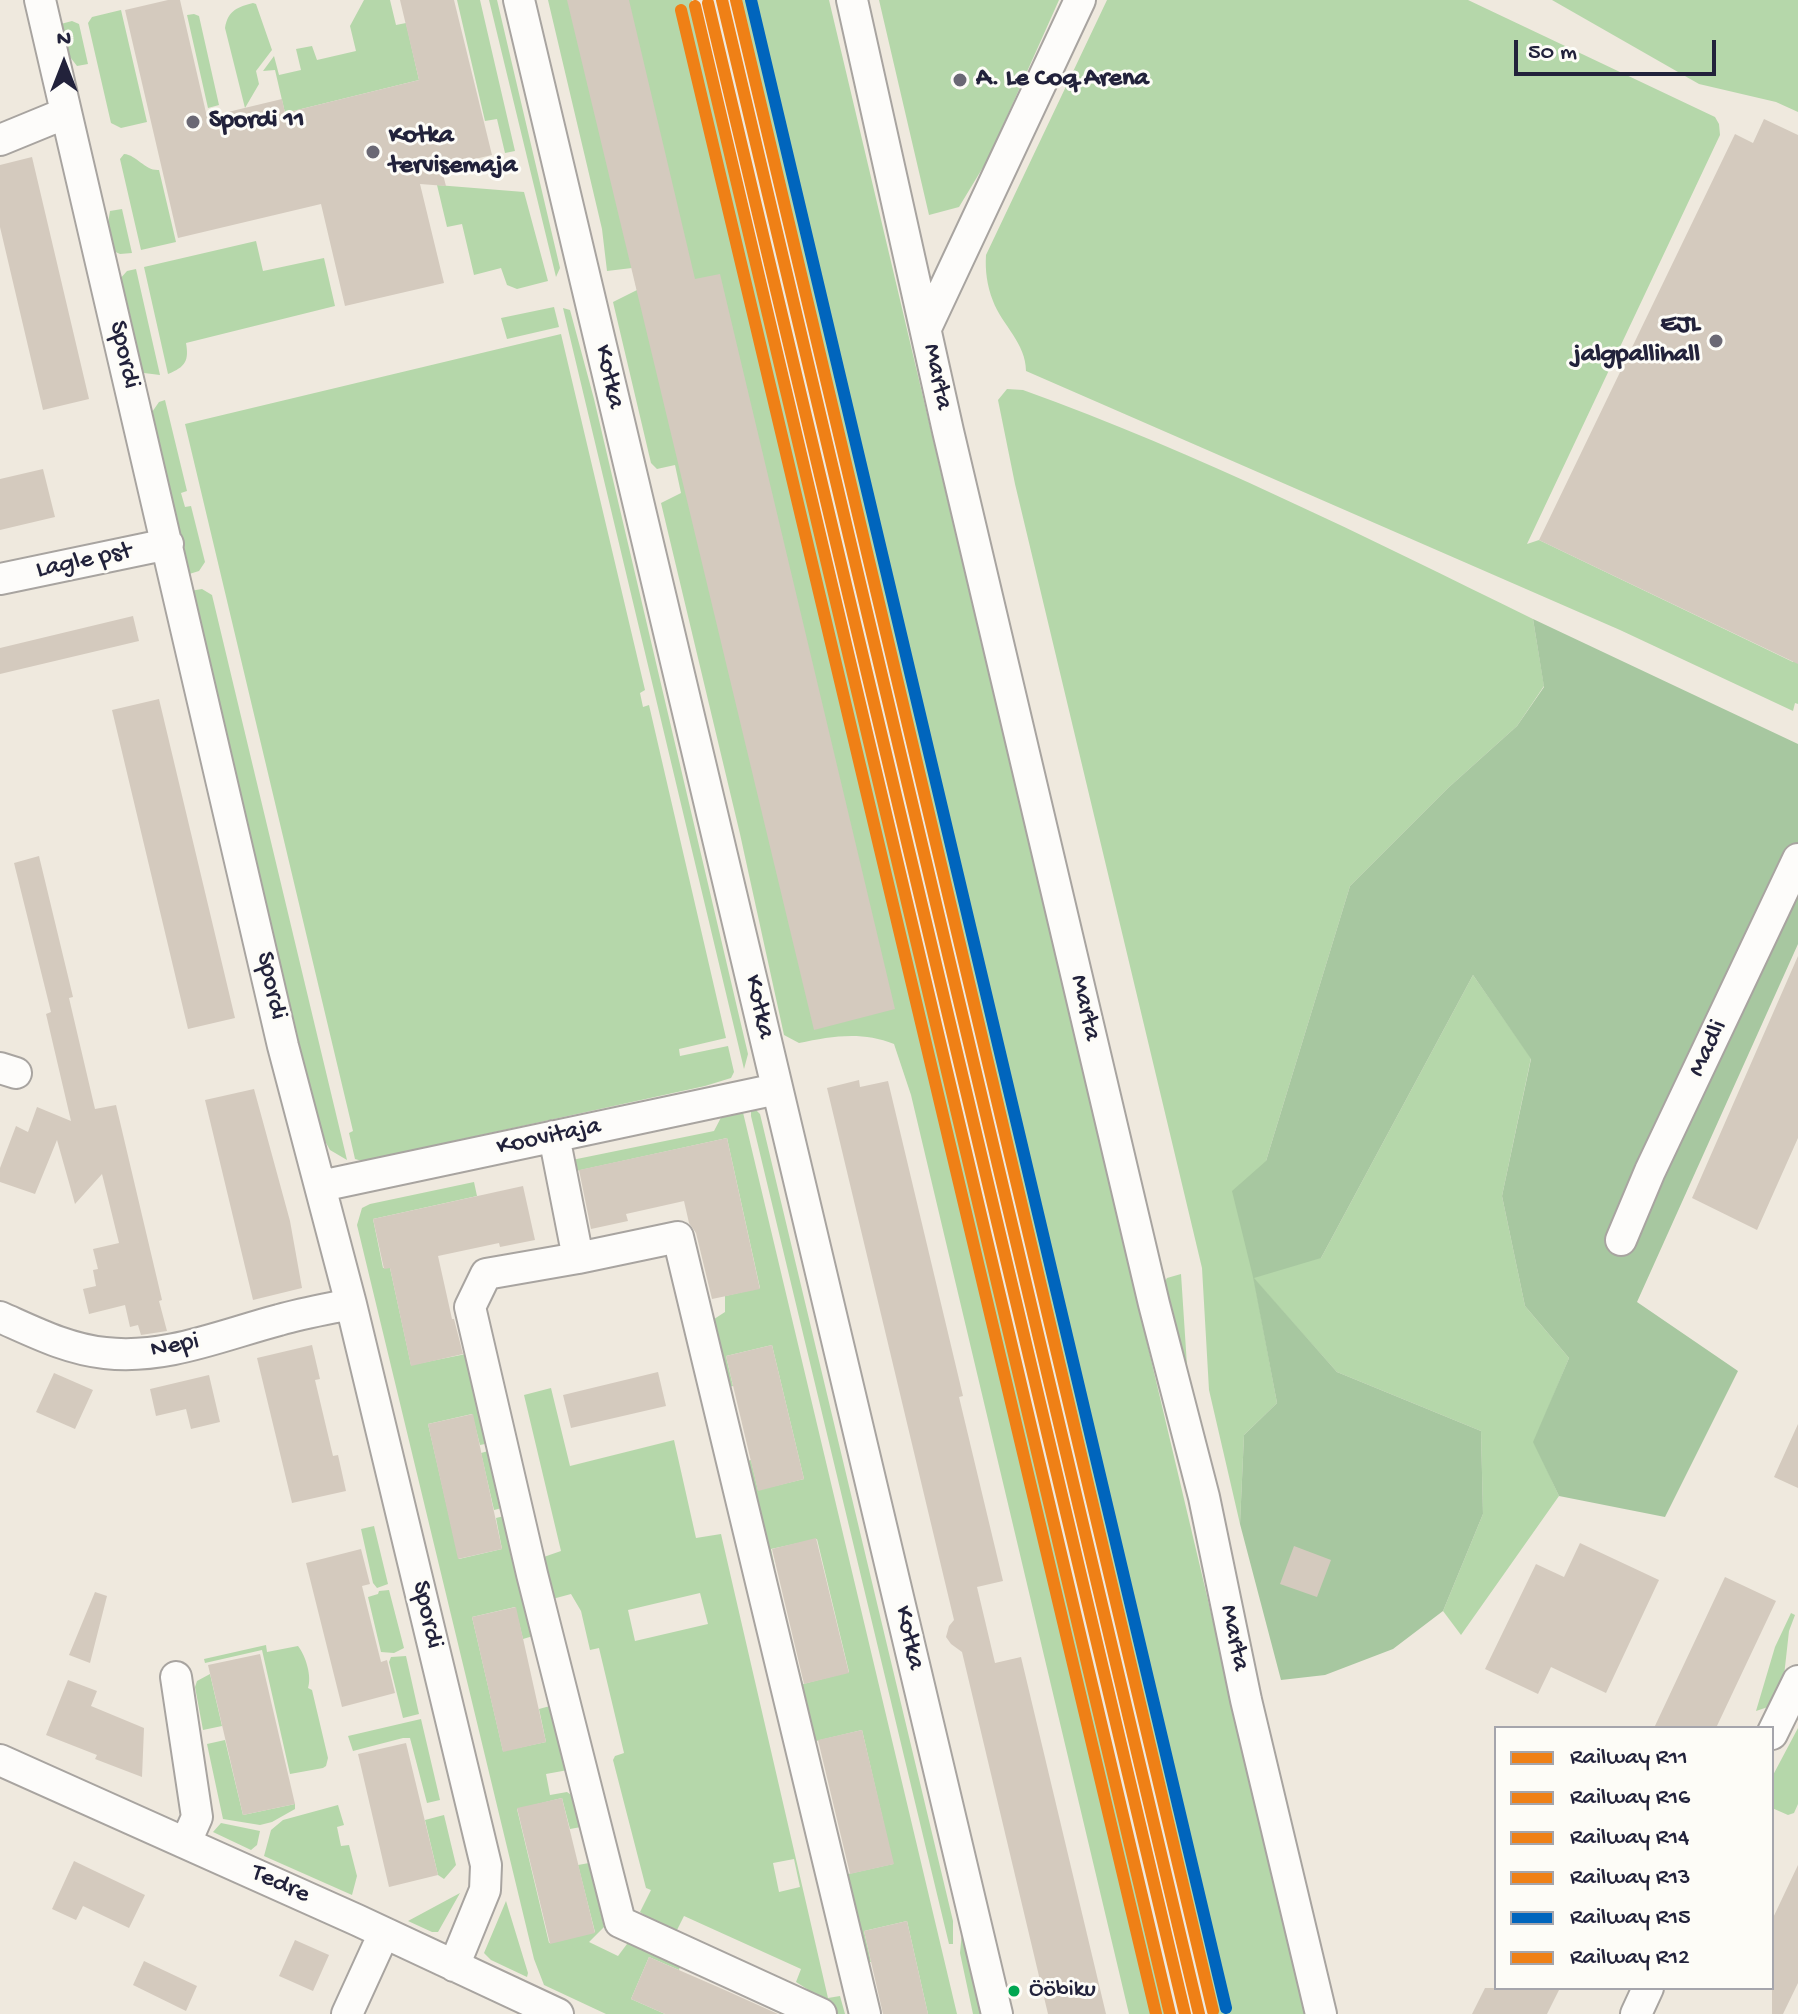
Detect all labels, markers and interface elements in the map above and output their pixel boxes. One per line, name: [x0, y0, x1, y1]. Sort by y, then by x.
north arrow: [24, 24, 104, 104]
scale bar: [1518, 24, 1720, 74]
text: N: [57, 27, 71, 53]
text: 50 m: [1528, 39, 1577, 68]
place label: A. Le Coq Arena: [976, 64, 1149, 96]
marker: A. Le Coq Arena: [951, 71, 969, 89]
place label: Spordi 11: [209, 106, 305, 138]
marker: Spordi 11: [184, 113, 202, 131]
place label: Kotka tervisemaja: [389, 121, 517, 182]
marker: Kotka tervisemaja: [364, 143, 382, 161]
place label: EJL jalgpallihall: [1573, 310, 1700, 372]
street label: Spordi: [100, 318, 146, 392]
marker: EJL jalgpallihall: [1707, 332, 1725, 350]
street label: Marta: [914, 341, 958, 413]
street label: Kotka: [586, 342, 630, 412]
street label: Lagle pst: [33, 537, 135, 587]
street label: Spordi: [247, 949, 293, 1023]
street label: Kotka: [736, 972, 780, 1042]
street label: Marta: [1061, 972, 1107, 1044]
street label: Madli: [1682, 1016, 1736, 1082]
street label: Koovitaja: [494, 1112, 604, 1164]
street label: Nepi: [148, 1327, 202, 1367]
street label: Spordi: [403, 1578, 449, 1652]
street label: Marta: [1211, 1602, 1255, 1674]
street label: Kotka: [886, 1603, 930, 1673]
legend: [1494, 1726, 1774, 1990]
text: Railway R11: [1570, 1744, 1688, 1773]
text: Railway R16: [1570, 1784, 1690, 1813]
text: Railway R14: [1570, 1824, 1689, 1853]
street label: Tedre: [246, 1858, 314, 1912]
text: Railway R13: [1570, 1864, 1691, 1893]
text: Railway R15: [1570, 1904, 1691, 1933]
text: Railway R12: [1570, 1944, 1690, 1973]
place label: Ööbiku: [1029, 1977, 1096, 2005]
marker: Ööbiku: [1006, 1983, 1022, 1999]

